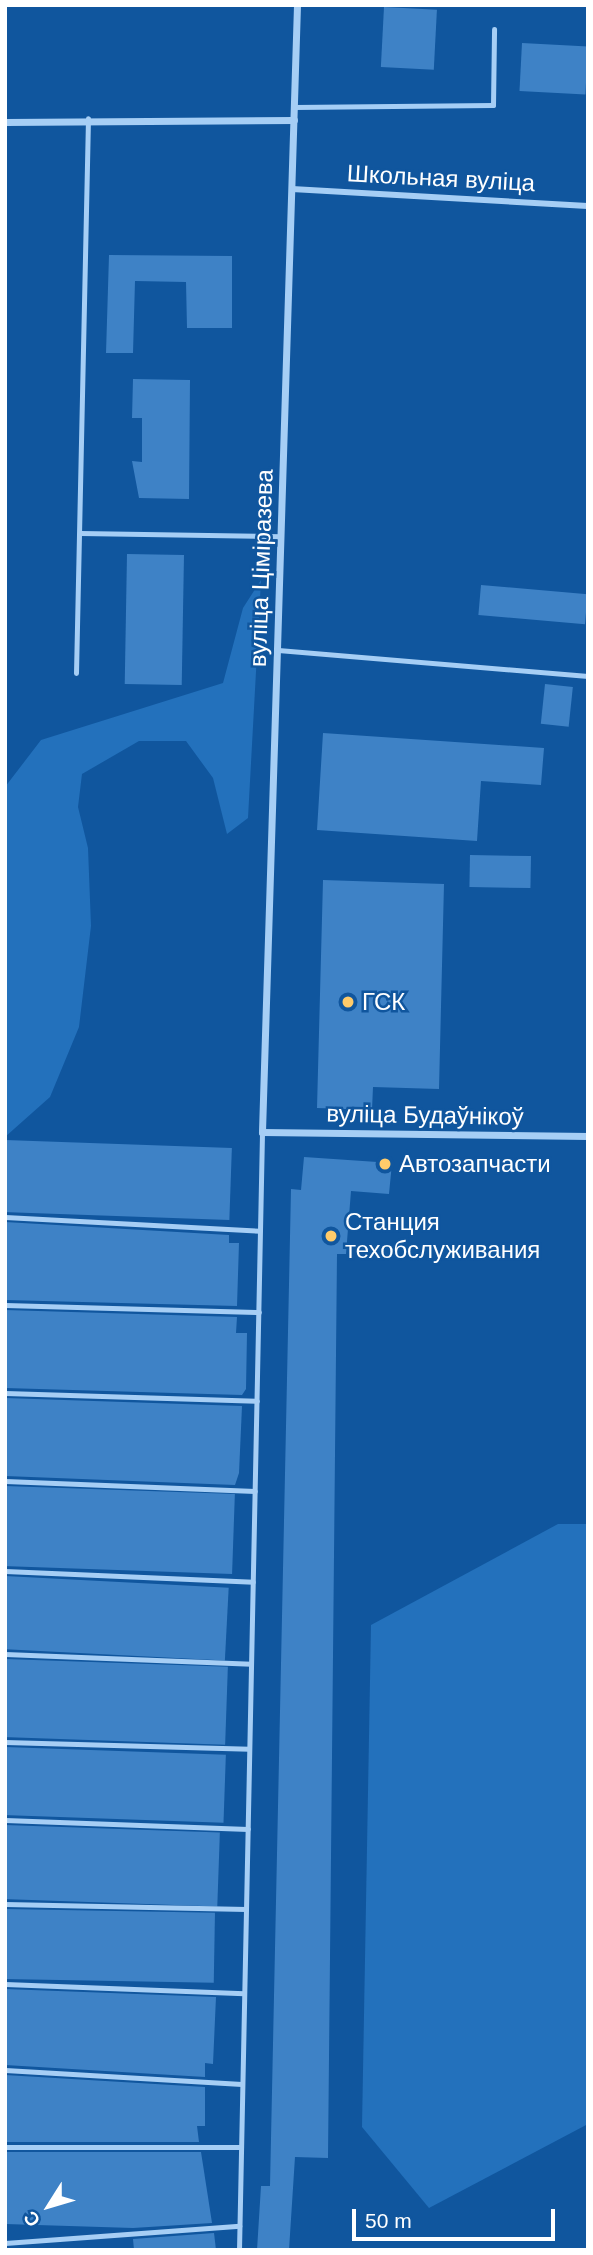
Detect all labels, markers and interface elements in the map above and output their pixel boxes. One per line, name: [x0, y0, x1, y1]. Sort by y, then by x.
street label: Школьная вуліца: [346, 159, 536, 197]
street label: вуліца Ціміразева: [243, 469, 279, 667]
place label: ГСК: [362, 988, 405, 1016]
marker: ГСК: [340, 994, 356, 1010]
street label: вуліца Будаўнікоў: [326, 1099, 524, 1131]
place label: Автозапчасти: [399, 1150, 551, 1178]
marker: Автозапчасти: [377, 1156, 393, 1172]
place label: Станция техобслуживания: [345, 1208, 540, 1264]
marker: Станция техобслуживания: [323, 1228, 339, 1244]
north arrow: [14, 2171, 84, 2241]
scale bar: [355, 2196, 558, 2240]
text: С: [19, 2207, 44, 2231]
text: 50 m: [365, 2209, 412, 2232]

